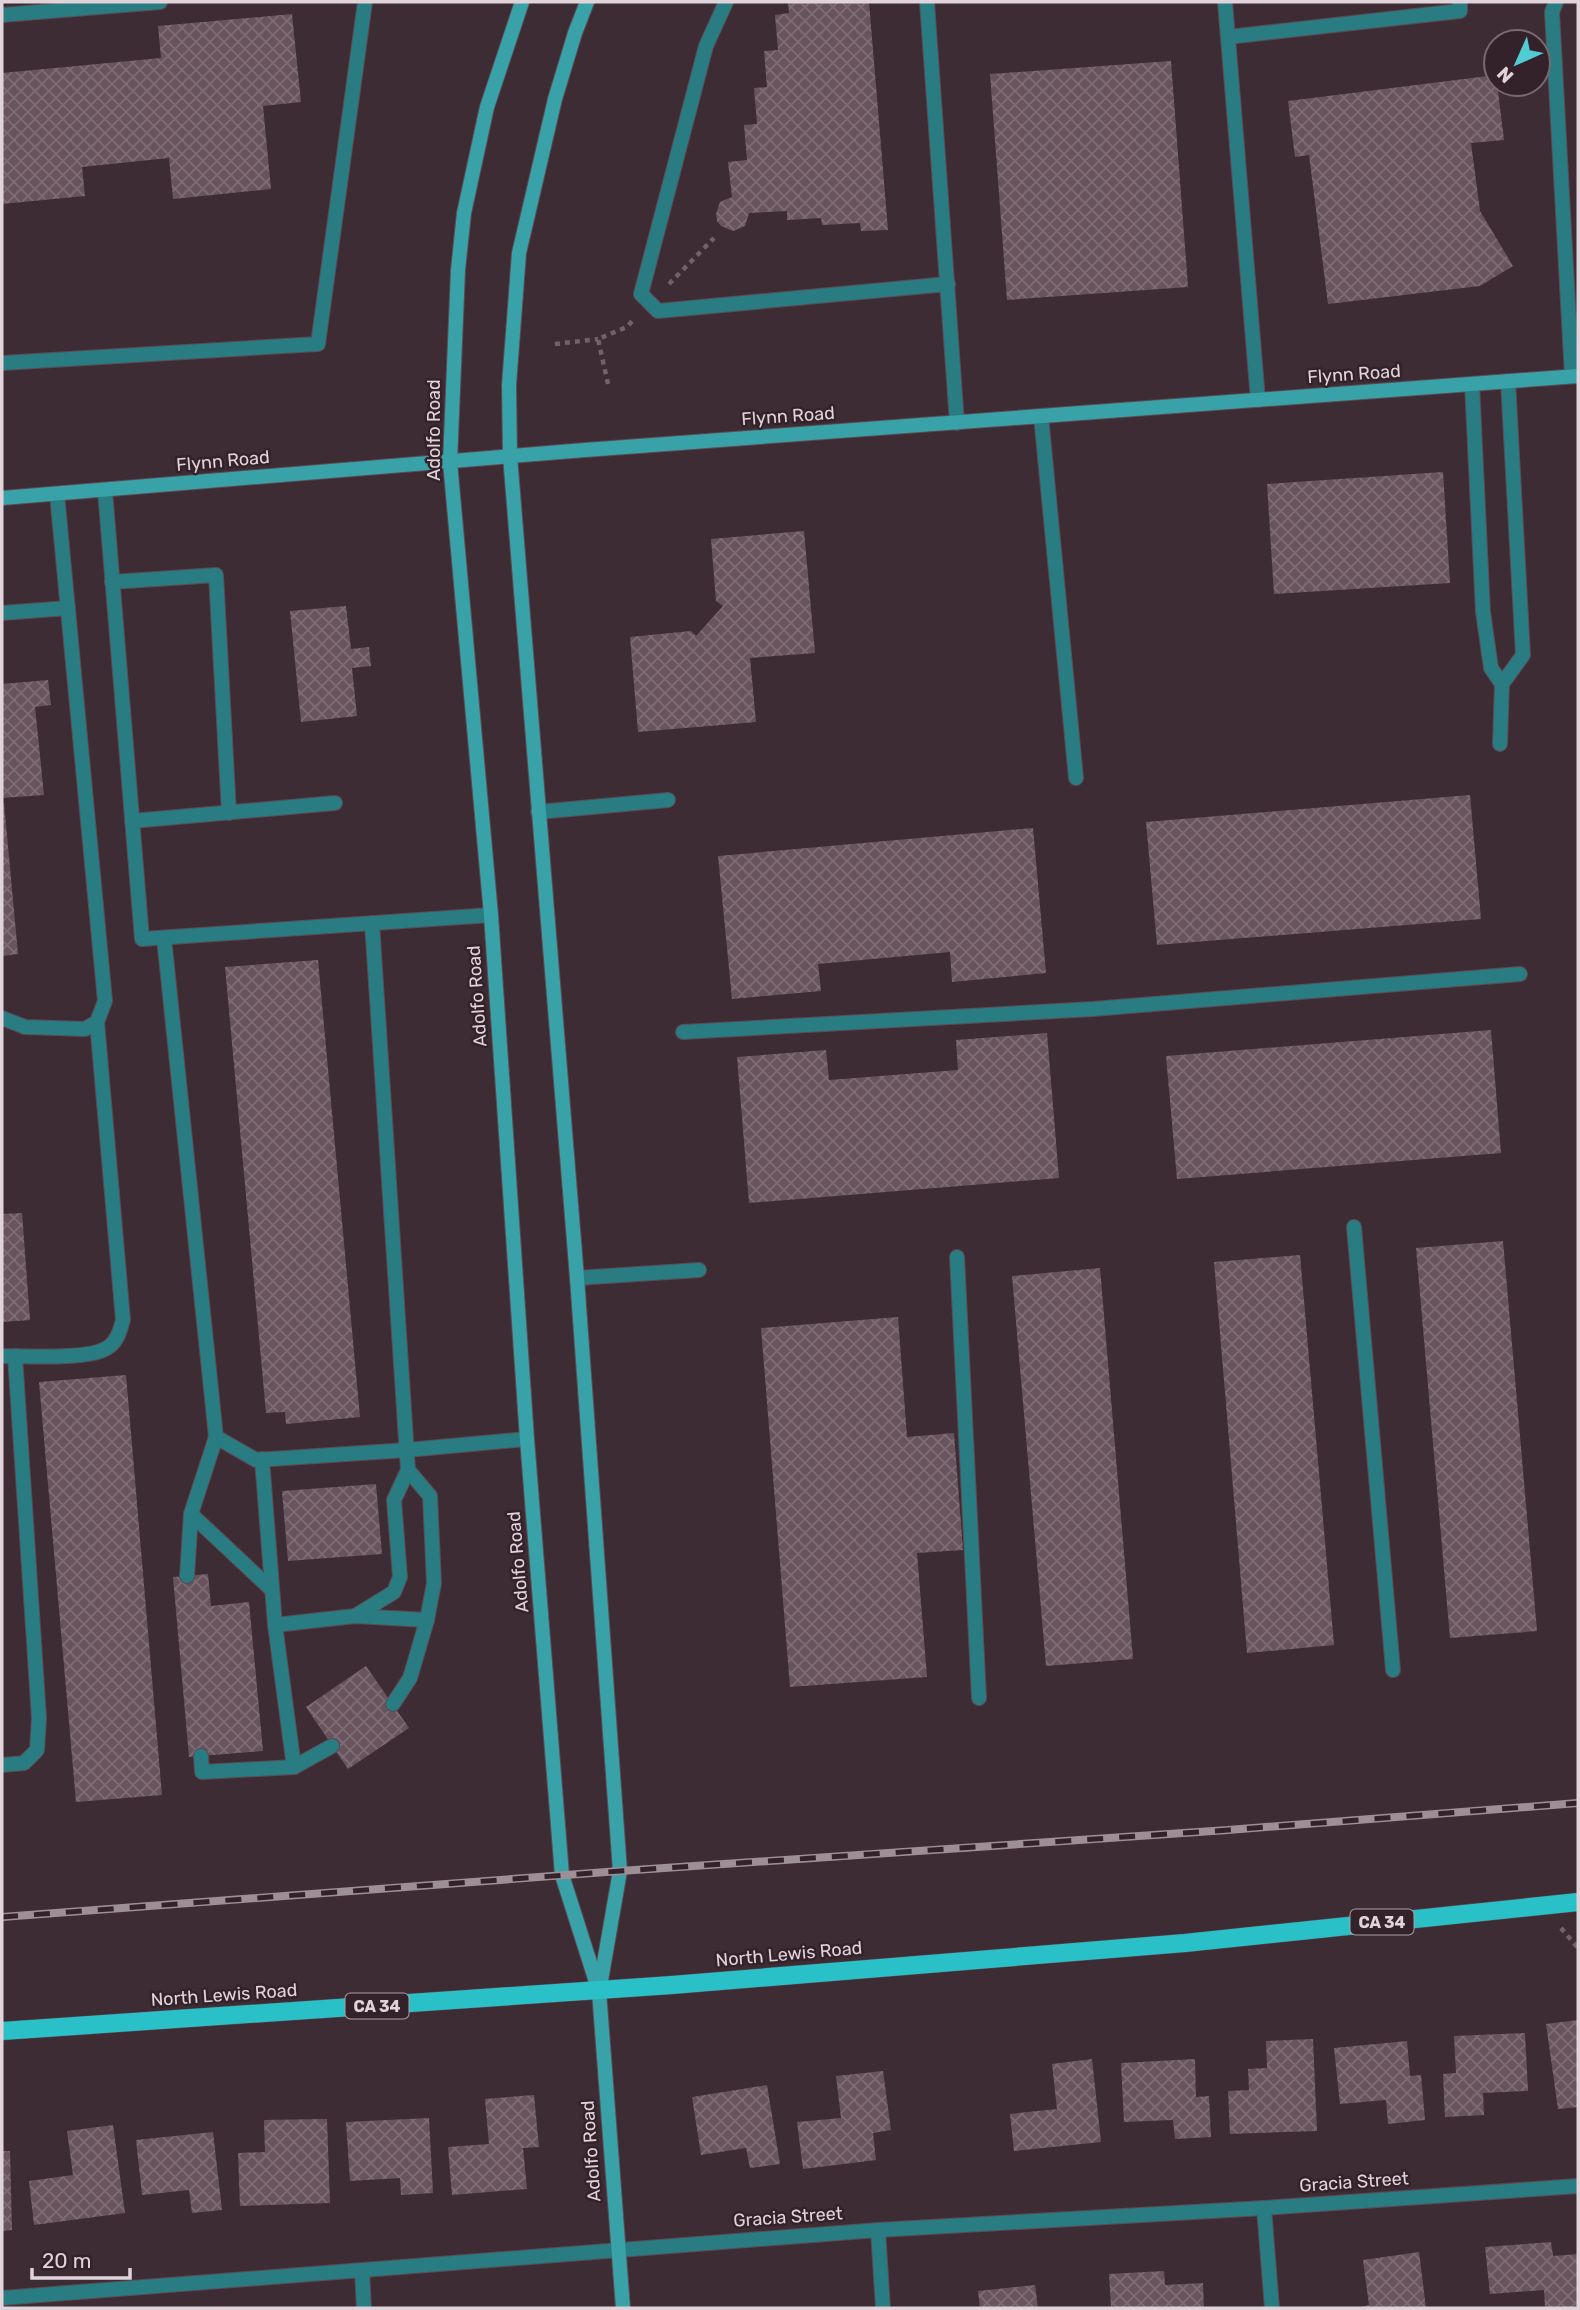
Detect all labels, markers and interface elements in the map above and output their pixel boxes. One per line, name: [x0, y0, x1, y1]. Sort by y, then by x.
north arrow: [1482, 28, 1552, 98]
text: N: [1492, 62, 1518, 88]
street label: Flynn Road: [1306, 360, 1402, 388]
street label: Adolfo Road: [423, 379, 445, 481]
street label: Flynn Road: [740, 402, 836, 430]
street label: Flynn Road: [175, 446, 271, 476]
street label: Adolfo Road: [462, 945, 492, 1047]
street label: Adolfo Road: [503, 1510, 533, 1614]
road number: CA 34: [1350, 1910, 1414, 1934]
street label: North Lewis Road: [715, 1937, 863, 1971]
street label: North Lewis Road: [150, 1979, 298, 2011]
road number: CA 34: [346, 1994, 408, 2018]
street label: Adolfo Road: [576, 2100, 606, 2202]
street label: Gracia Street: [1299, 2167, 1409, 2197]
street label: Gracia Street: [733, 2202, 843, 2232]
scale bar: [32, 2236, 130, 2280]
text: 20 m: [42, 2248, 91, 2273]

